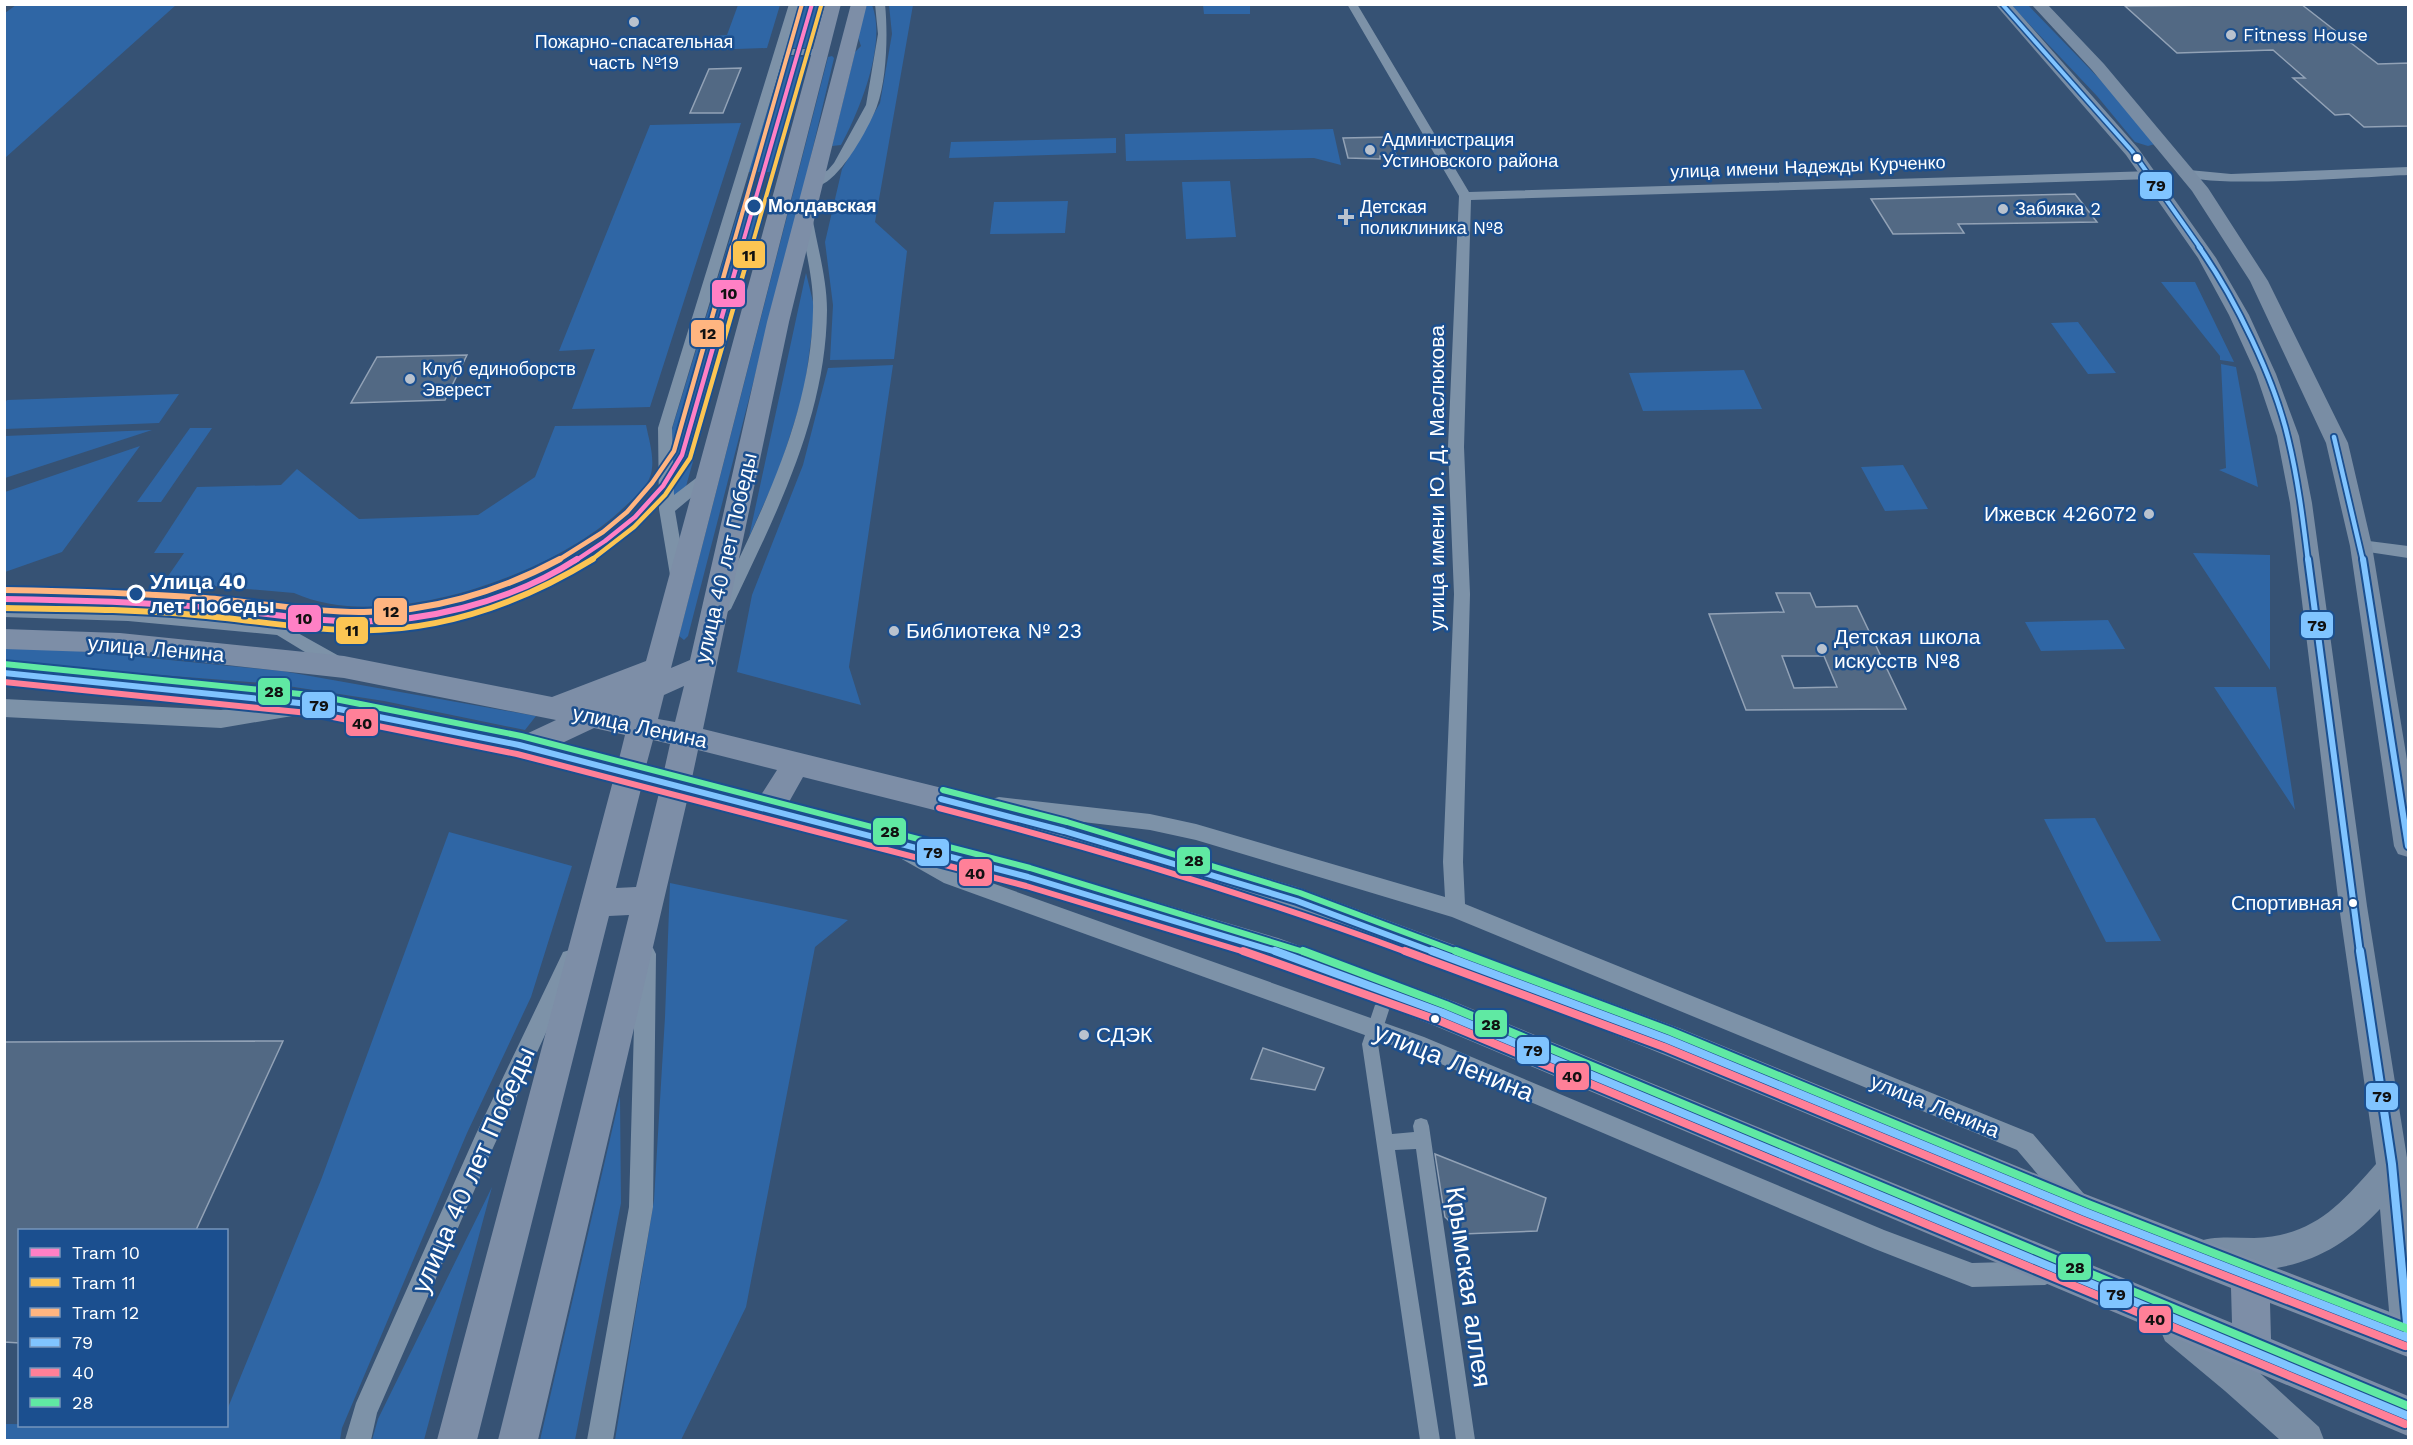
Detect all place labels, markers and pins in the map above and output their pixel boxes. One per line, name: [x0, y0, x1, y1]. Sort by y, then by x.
marker: Пожарно-спасательная часть №19: [627, 15, 641, 29]
place label: Fitness House: [2243, 24, 2368, 45]
marker: Fitness House: [2224, 28, 2238, 42]
place label: Пожарно-спасательная часть №19: [535, 31, 733, 73]
place label: Администрация Устиновского района: [1382, 129, 1559, 171]
marker: Администрация Устиновского района: [1363, 143, 1377, 157]
unlabelled marker: [2131, 152, 2143, 164]
place label: Молдавская: [768, 195, 877, 216]
place label: Детская поликлиника №8: [1360, 196, 1504, 238]
marker: Молдавская: [745, 197, 763, 215]
place label: Забияка 2: [2015, 198, 2101, 219]
marker: Забияка 2: [1996, 202, 2010, 216]
marker: Детская поликлиника №8: [1337, 208, 1355, 226]
place label: Клуб единоборств Эверест: [422, 358, 576, 400]
marker: Клуб единоборств Эверест: [403, 372, 417, 386]
place label: Ижевск 426072: [1984, 501, 2137, 526]
marker: Ижевск 426072: [2142, 507, 2156, 521]
place label: Улица 40 лет Победы: [150, 569, 275, 618]
marker: Улица 40 лет Победы: [127, 585, 145, 603]
place label: Библиотека № 23: [906, 618, 1082, 643]
marker: Библиотека № 23: [887, 624, 901, 638]
place label: Детская школа искусств №8: [1834, 624, 1981, 673]
marker: Детская школа искусств №8: [1815, 642, 1829, 656]
place label: Спортивная: [2231, 891, 2342, 915]
marker: Спортивная: [2347, 897, 2359, 909]
unlabelled marker: [1429, 1013, 1441, 1025]
place label: СДЭК: [1096, 1022, 1153, 1047]
marker: СДЭК: [1077, 1028, 1091, 1042]

